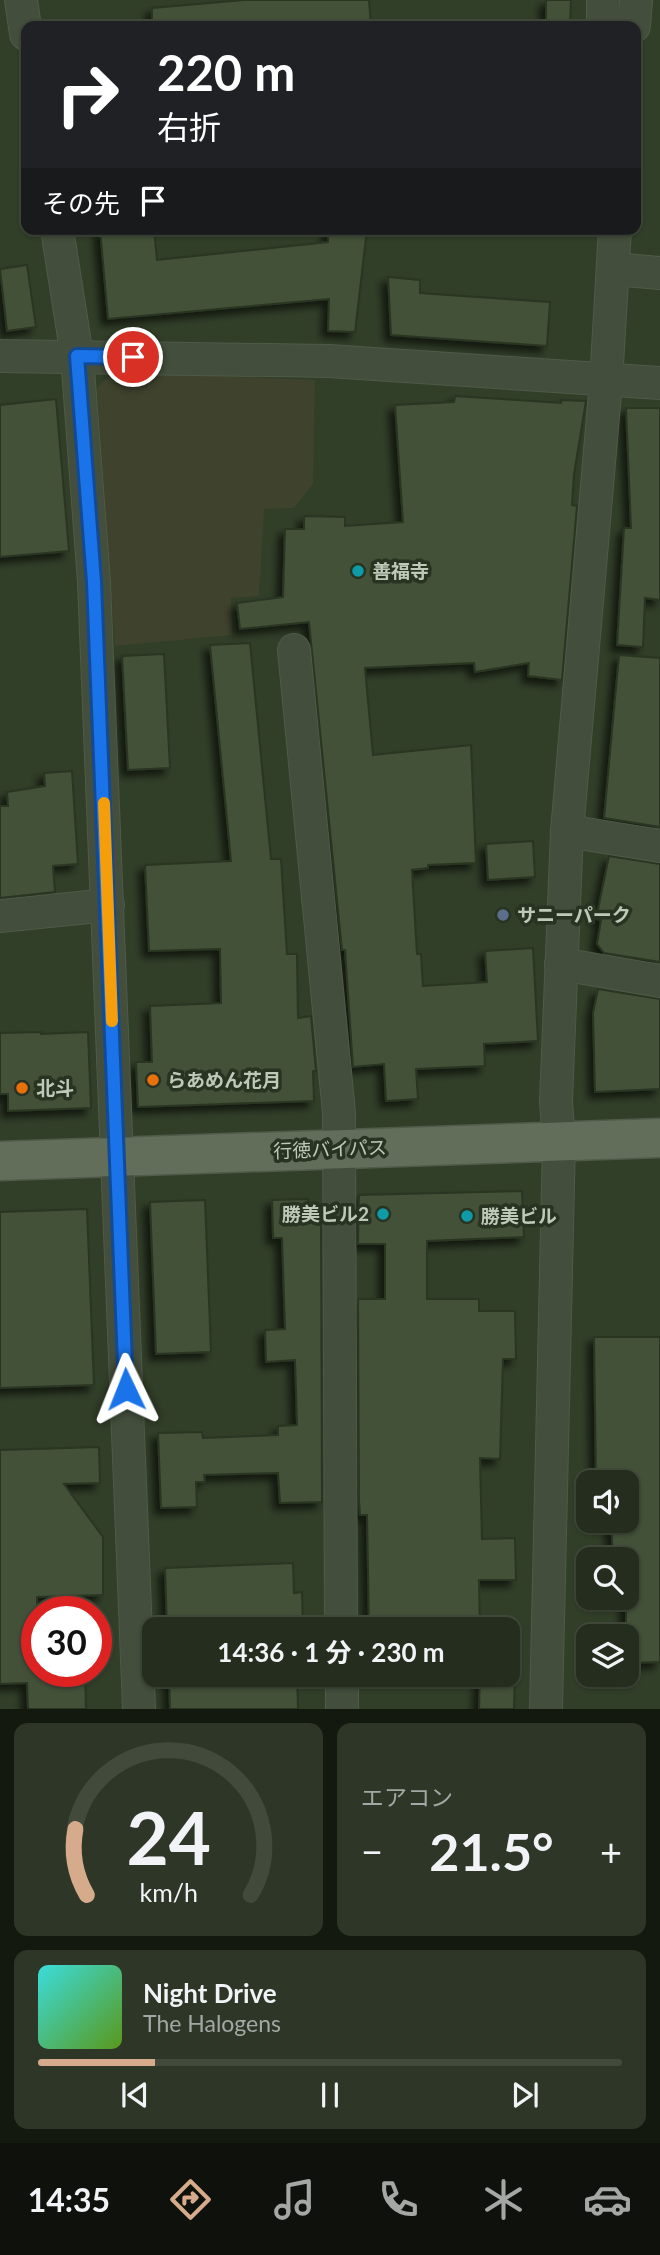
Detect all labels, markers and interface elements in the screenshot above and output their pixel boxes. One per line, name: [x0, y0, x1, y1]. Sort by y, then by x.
text: 220 m: [157, 43, 295, 101]
icon: right: [42, 49, 133, 140]
text: 右折: [157, 107, 221, 146]
icon: arrive: [134, 182, 172, 220]
text: その先: [42, 187, 120, 219]
pin: [103, 327, 163, 387]
icon: arrive: [114, 338, 152, 376]
place label: 善福寺: [372, 559, 429, 582]
marker: 善福寺: [350, 563, 366, 579]
place label: サニーパーク: [517, 903, 631, 926]
marker: サニーパーク: [495, 907, 511, 923]
place label: らあめん花月: [167, 1068, 281, 1091]
marker: らあめん花月: [145, 1072, 161, 1088]
place label: 北斗: [36, 1076, 74, 1099]
marker: 北斗: [14, 1080, 30, 1096]
street label: 行徳バイパス: [273, 1135, 387, 1162]
place label: 勝美ビル2: [282, 1202, 369, 1225]
place label: 勝美ビル: [481, 1204, 557, 1227]
marker: 勝美ビル2: [375, 1206, 391, 1222]
marker: 勝美ビル: [459, 1208, 475, 1224]
position arrow: [89, 1352, 163, 1426]
map controls: [576, 1470, 639, 1687]
button: sound: [576, 1470, 639, 1533]
button: search: [576, 1547, 639, 1610]
speed limit sign: 30: [21, 1596, 112, 1687]
button: layers: [576, 1624, 639, 1687]
text: 14:36 · 1 分 · 230 m: [217, 1636, 445, 1668]
text: エアコン: [361, 1783, 453, 1811]
text: 24: [126, 1794, 211, 1882]
text: 21.5°: [429, 1820, 554, 1882]
text: −: [361, 1828, 383, 1874]
text: +: [600, 1828, 622, 1874]
text: km/h: [139, 1877, 198, 1907]
text: Night Drive: [143, 1977, 277, 2009]
text: The Halogens: [143, 2009, 281, 2037]
icon: previous: [116, 2076, 154, 2114]
icon: pause: [311, 2076, 349, 2114]
icon: next: [506, 2076, 544, 2114]
icon: directions: [166, 2175, 215, 2224]
icon: music: [270, 2175, 319, 2224]
icon: phone: [374, 2175, 423, 2224]
icon: climate: [479, 2175, 528, 2224]
icon: car: [583, 2175, 632, 2224]
text: 14:35: [28, 2180, 110, 2219]

